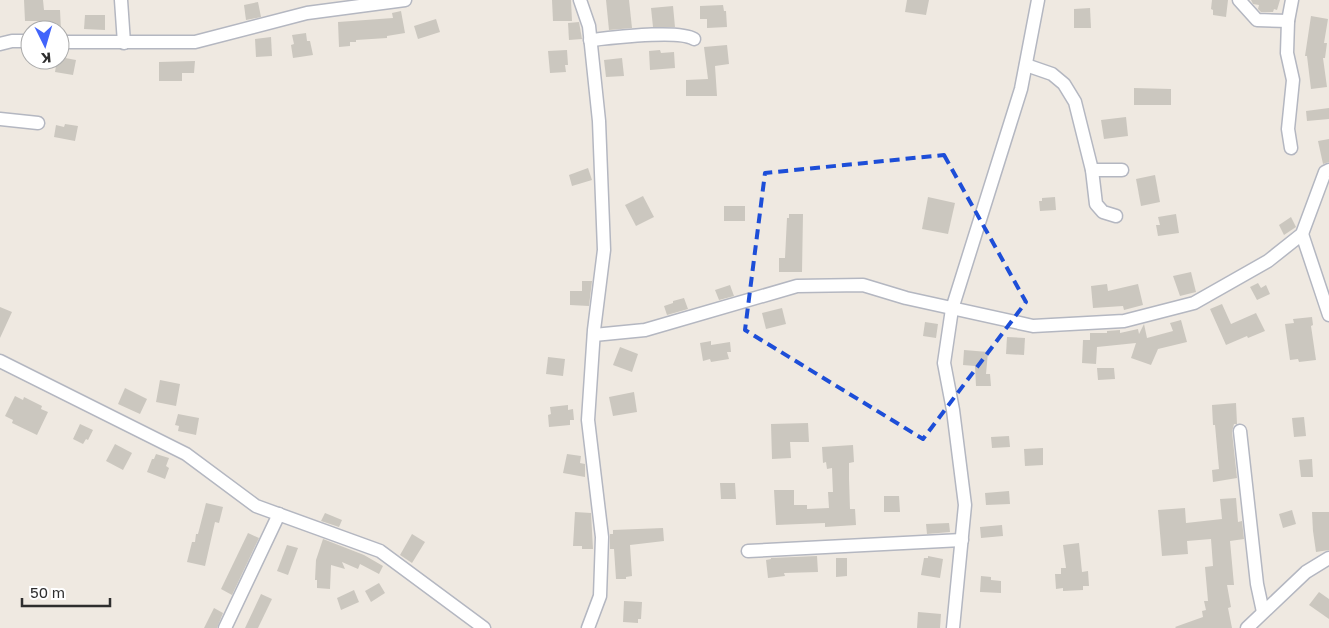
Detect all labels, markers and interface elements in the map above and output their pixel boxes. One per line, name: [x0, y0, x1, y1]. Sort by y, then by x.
north arrow: [20, 20, 70, 70]
text: K: [40, 50, 52, 67]
scale bar: [22, 576, 110, 608]
text: 50 m: [30, 583, 65, 601]

